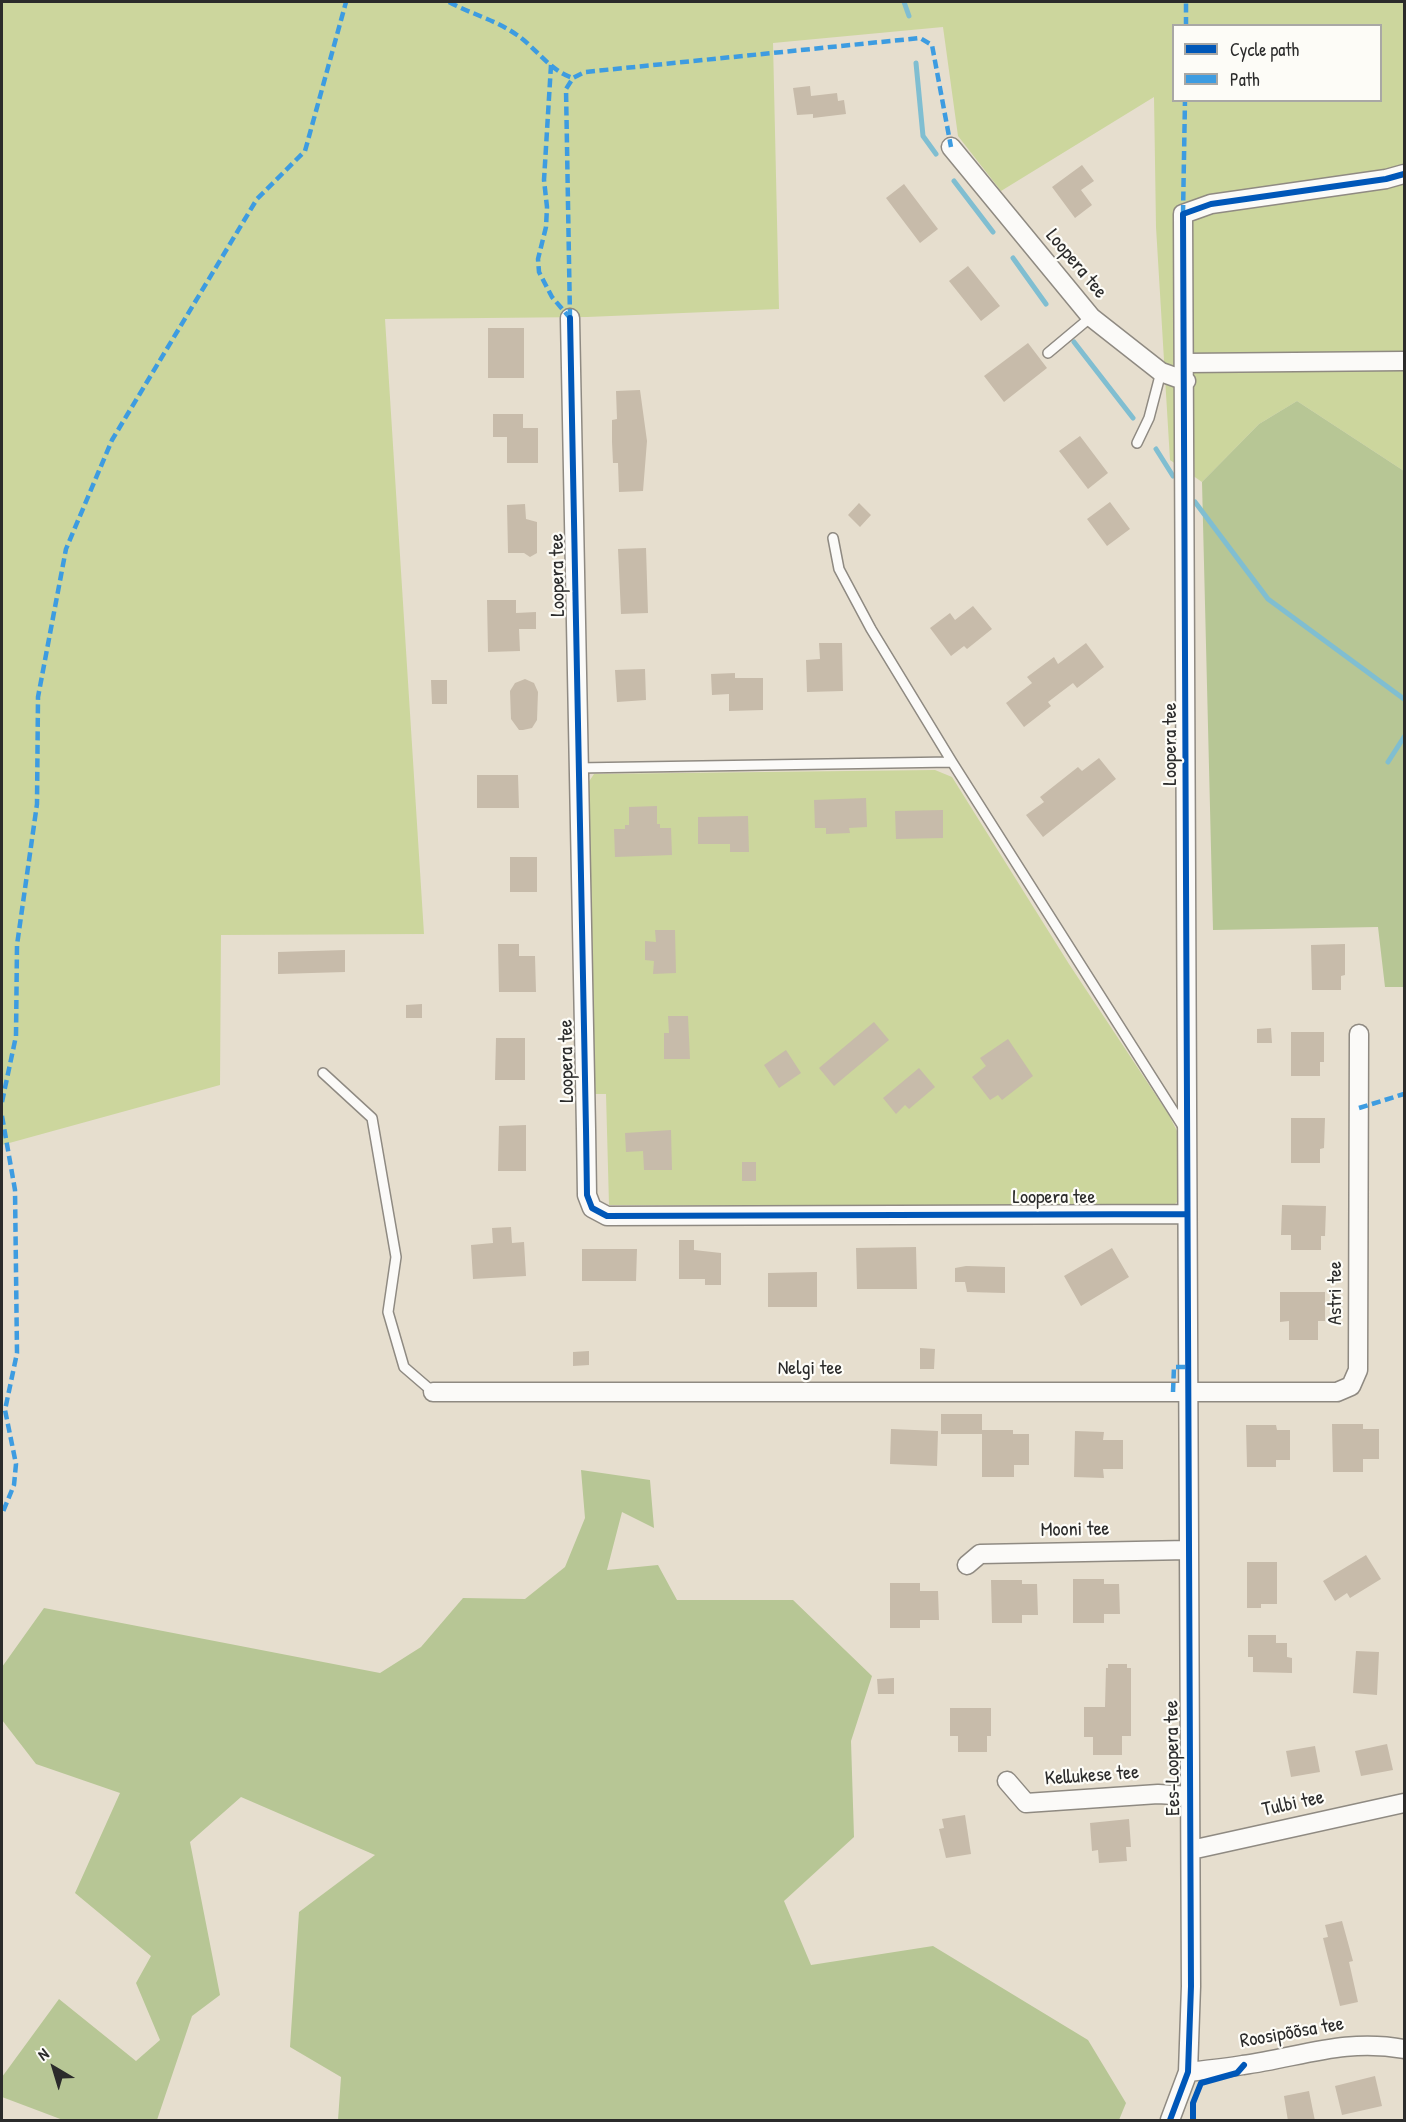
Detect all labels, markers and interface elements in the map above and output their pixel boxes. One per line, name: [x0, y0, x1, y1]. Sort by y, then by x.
legend: [1172, 24, 1382, 102]
text: Cycle path: [1230, 37, 1299, 62]
text: Path: [1230, 67, 1259, 92]
street label: Loopera tee: [1040, 224, 1112, 304]
street label: Loopera tee: [545, 533, 571, 617]
street label: Loopera tee: [1159, 702, 1183, 786]
street label: Loopera tee: [554, 1019, 580, 1103]
street label: Loopera tee: [1012, 1186, 1096, 1210]
street label: Astri tee: [1324, 1261, 1348, 1325]
street label: Nelgi tee: [778, 1357, 842, 1381]
street label: Mooni tee: [1040, 1517, 1110, 1543]
street label: Ees-Loopera tee: [1160, 1700, 1186, 1816]
street label: Kellukese tee: [1044, 1761, 1140, 1791]
street label: Tulbi tee: [1260, 1786, 1326, 1822]
street label: Roosipõõsa tee: [1238, 2012, 1346, 2054]
north arrow: [24, 2038, 84, 2098]
text: N: [33, 2043, 53, 2065]

